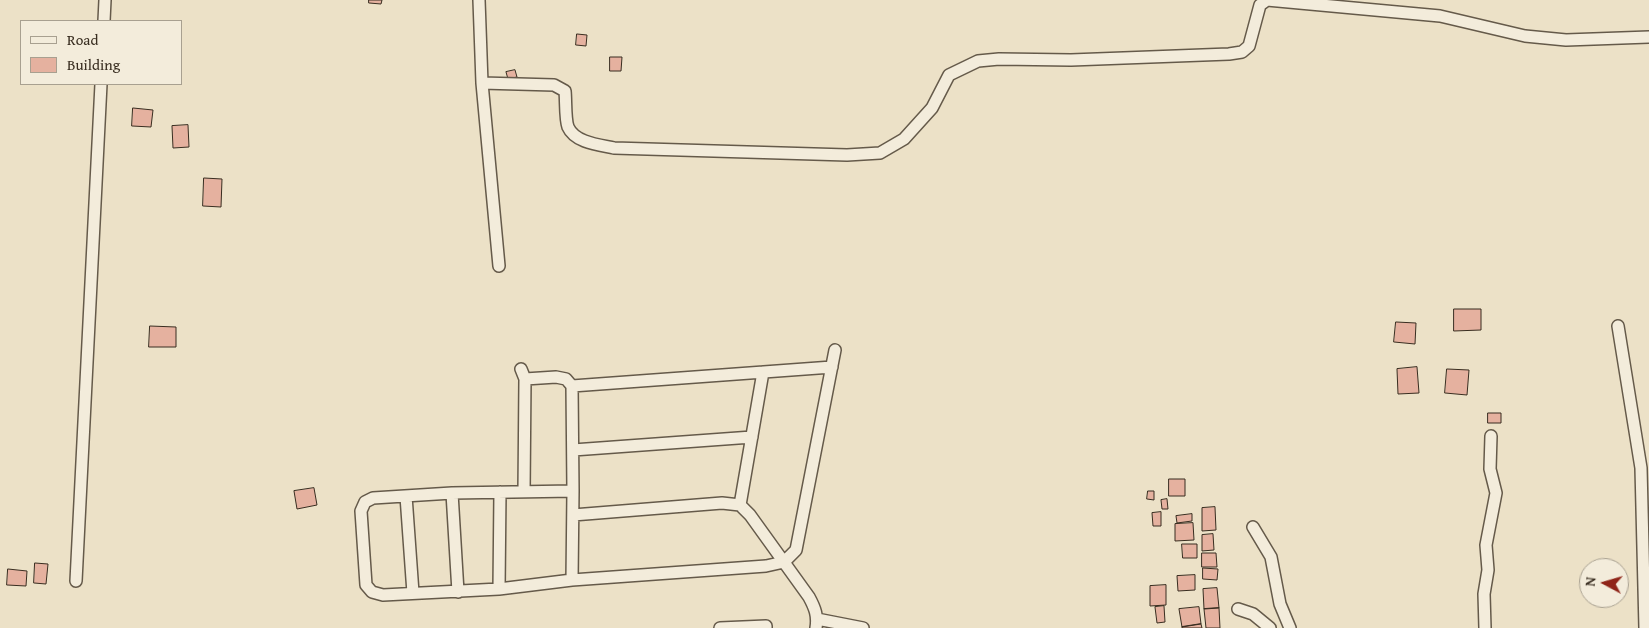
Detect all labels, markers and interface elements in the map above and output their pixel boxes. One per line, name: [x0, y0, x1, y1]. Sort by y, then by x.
legend: [20, 20, 182, 85]
text: Road: [67, 29, 98, 50]
text: Building: [67, 54, 120, 75]
north arrow: [1579, 558, 1629, 608]
text: N: [1580, 576, 1601, 587]

